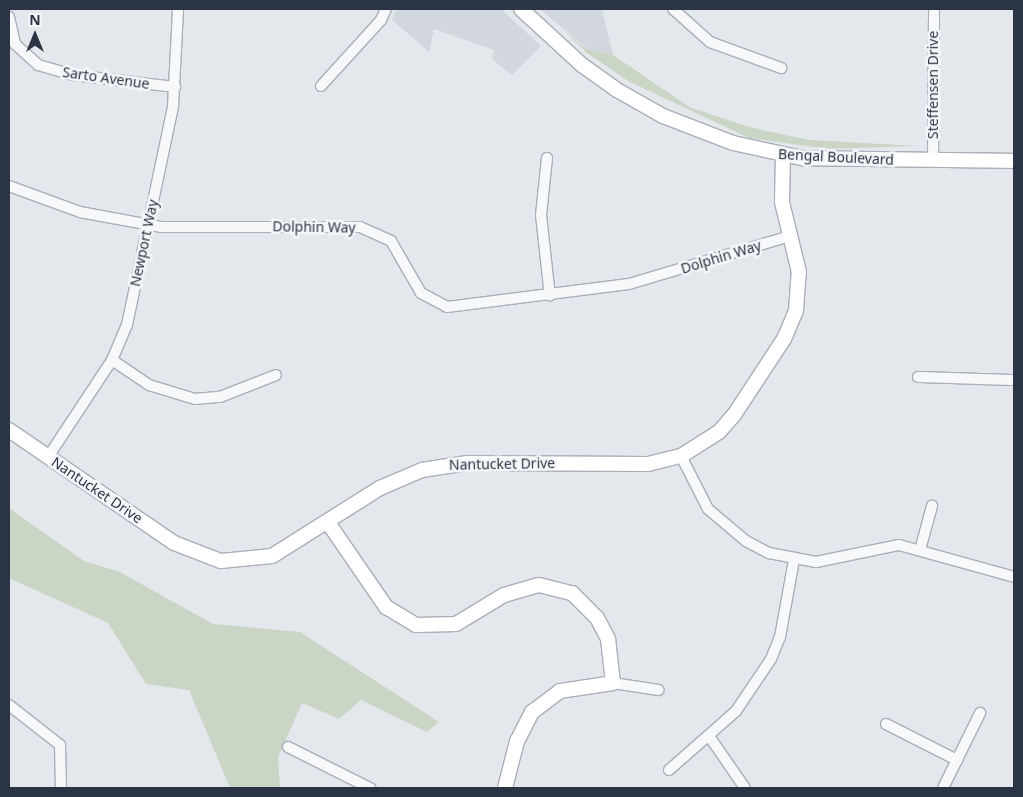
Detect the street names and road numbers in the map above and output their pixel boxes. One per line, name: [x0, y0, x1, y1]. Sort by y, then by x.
street label: Steffensen Drive: [925, 31, 941, 139]
street label: Sarto Avenue: [61, 64, 151, 92]
street label: Bengal Boulevard: [778, 146, 894, 168]
street label: Newport Way: [127, 198, 161, 288]
street label: Dolphin Way: [272, 218, 356, 236]
street label: Dolphin Way: [679, 237, 763, 277]
street label: Nantucket Drive: [48, 453, 146, 527]
street label: Nantucket Drive: [449, 455, 555, 473]

